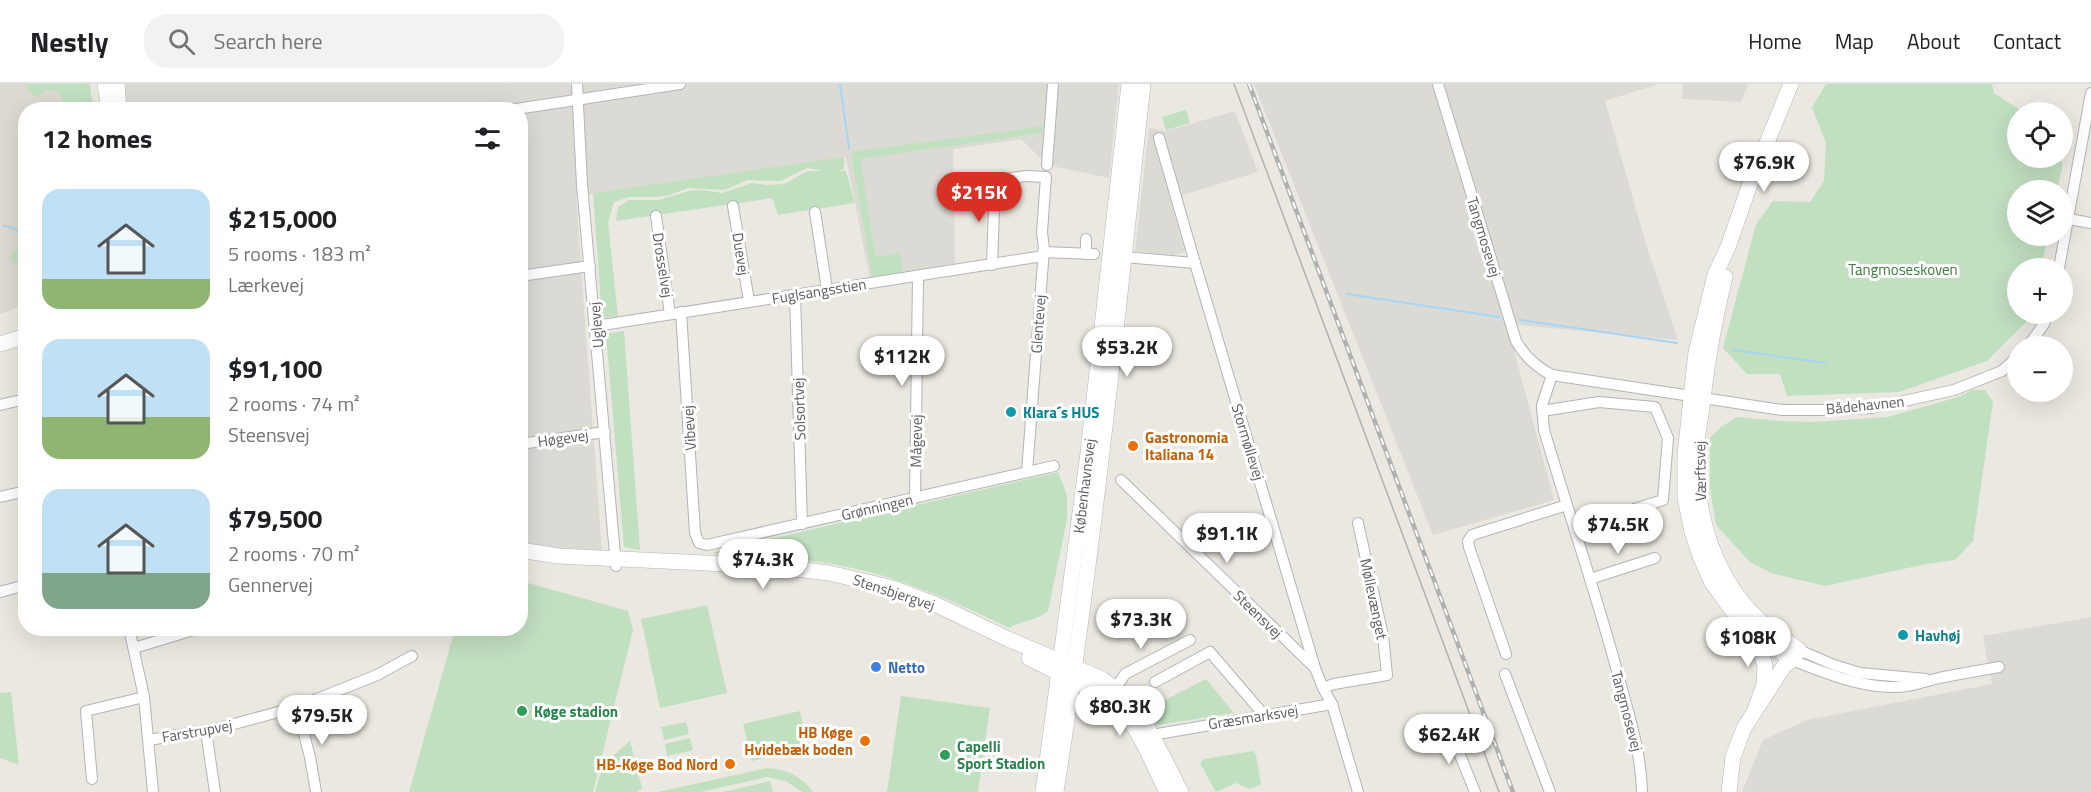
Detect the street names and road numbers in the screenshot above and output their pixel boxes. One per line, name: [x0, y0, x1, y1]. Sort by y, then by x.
street label: Tangmosevej: [1461, 194, 1507, 280]
street label: Drosselvej: [647, 231, 679, 299]
street label: Duevej: [726, 231, 756, 277]
street label: Fuglsangsstien: [770, 272, 868, 310]
street label: Glentevej: [1024, 294, 1052, 354]
street label: Uglevej: [583, 301, 609, 349]
street label: Solsortvej: [786, 377, 812, 441]
street label: Bådehavnen: [1825, 389, 1905, 421]
street label: Stormøllevej: [1225, 401, 1271, 483]
street label: Vibevej: [676, 405, 702, 451]
street label: Mågevej: [904, 414, 928, 468]
street label: Høgevej: [536, 423, 590, 453]
street label: Københavnsvej: [1067, 437, 1101, 535]
street label: Værftsvej: [1688, 440, 1712, 502]
street label: Grønningen: [839, 488, 915, 526]
street label: Møllevænget: [1354, 556, 1394, 642]
street label: Stensbjergvej: [850, 568, 938, 616]
street label: Steensvej: [1228, 584, 1288, 644]
street label: Tangmosevej: [1605, 668, 1649, 754]
street label: Græsmarksvej: [1206, 699, 1300, 735]
street label: Farstrupvej: [160, 713, 234, 749]

